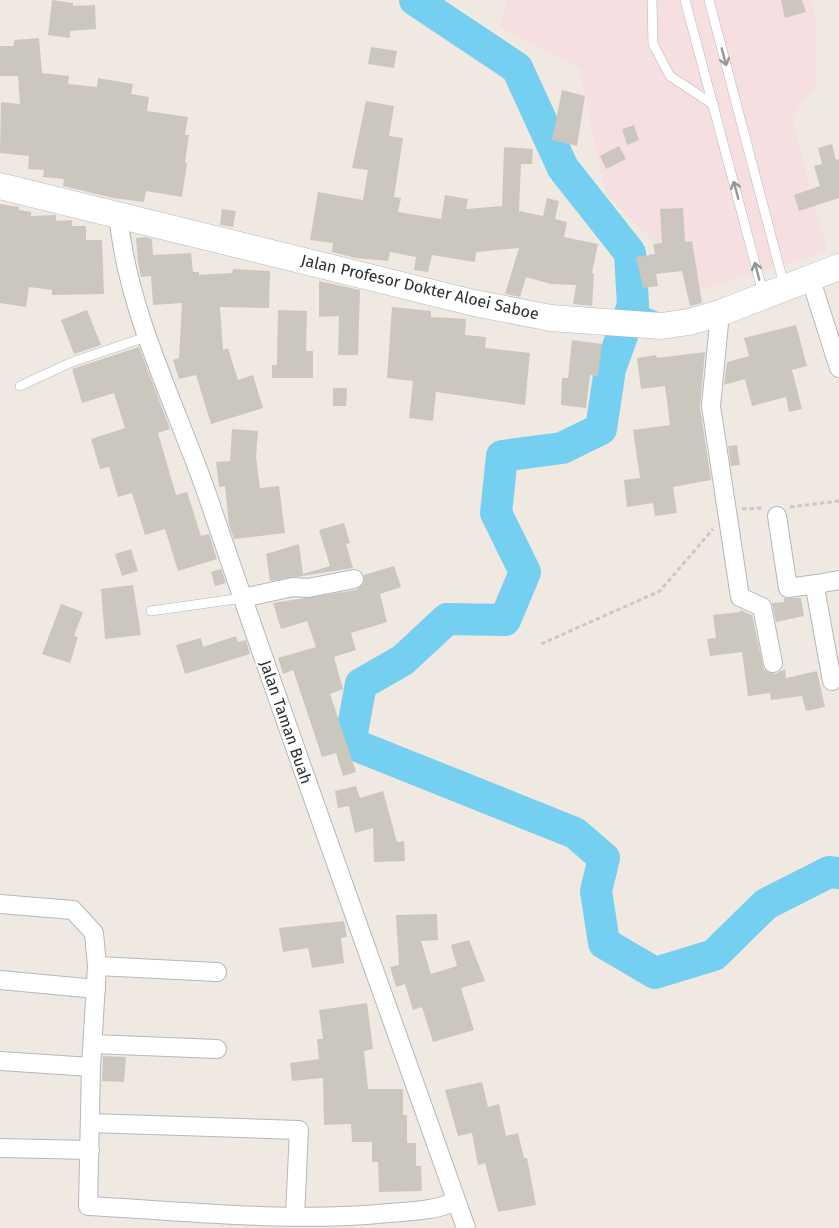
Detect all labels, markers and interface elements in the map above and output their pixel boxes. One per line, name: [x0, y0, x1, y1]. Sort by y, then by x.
one-way arrow: [718, 47, 730, 66]
one-way arrow: [730, 181, 741, 200]
street label: Jalan Profesor Dokter Aloei Saboe: [299, 250, 541, 324]
one-way arrow: [751, 262, 763, 281]
street label: Jalan Taman Buah: [256, 658, 316, 786]

